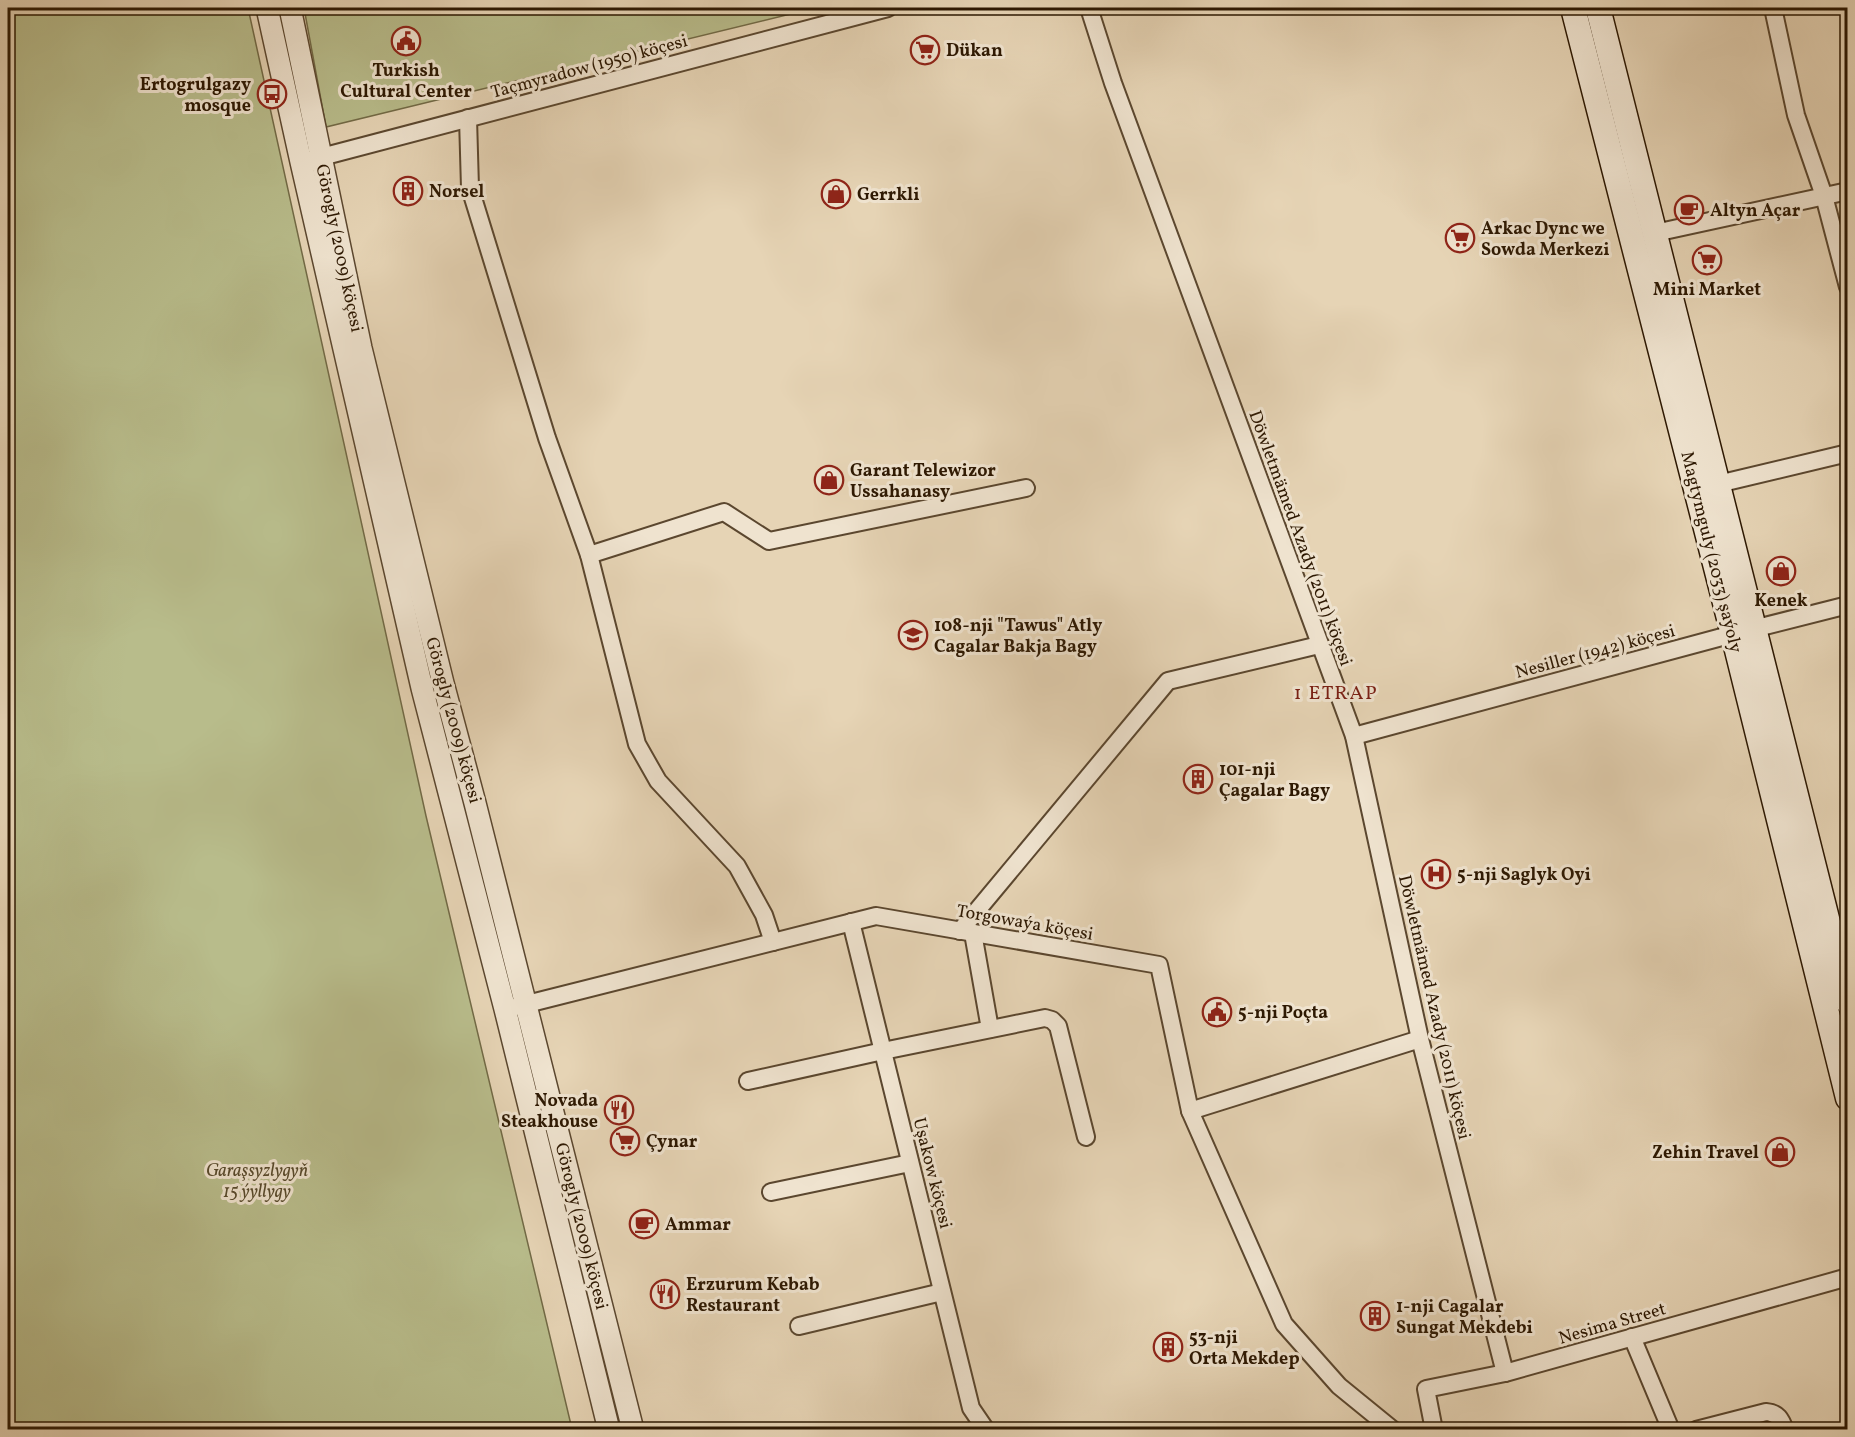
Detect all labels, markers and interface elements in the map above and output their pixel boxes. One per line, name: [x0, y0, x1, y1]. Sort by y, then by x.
public building icon: Turkish Cultural Center: [390, 25, 422, 57]
street label: Taçmyradow (1950) köçesi: [488, 29, 690, 106]
supermarket icon: Dükan: [909, 34, 941, 66]
place label: Dükan: [946, 39, 1003, 64]
place label: Turkish Cultural Center: [340, 59, 472, 105]
place label: Ertogrulgazy mosque: [140, 73, 251, 119]
bus stop icon: Ertogrulgazy mosque: [256, 78, 288, 110]
street label: Görogly (2009) köçesi: [309, 162, 369, 335]
building icon: Norsel: [392, 175, 424, 207]
shop icon: Gerrkli: [820, 178, 852, 210]
place label: Norsel: [429, 180, 484, 205]
place label: Gerrkli: [857, 183, 920, 208]
cafe icon: Altyn Açar: [1673, 194, 1705, 226]
place label: Altyn Açar: [1710, 199, 1801, 224]
place label: Arkac Dync we Sowda Merkezi: [1481, 217, 1610, 263]
supermarket icon: Arkac Dync we Sowda Merkezi: [1444, 222, 1476, 254]
supermarket icon: Mini Market: [1691, 244, 1723, 276]
place label: Mini Market: [1653, 278, 1761, 303]
street label: Döwletmämed Azady (2011) köçesi: [1242, 407, 1358, 670]
street label: Magtymguly (2033) şaýoly: [1673, 449, 1748, 656]
place label: Garant Telewizor Ussahanasy: [850, 459, 996, 505]
shop icon: Garant Telewizor Ussahanasy: [813, 464, 845, 496]
shop icon: Kenek: [1765, 555, 1797, 587]
place label: Kenek: [1754, 589, 1808, 614]
place label: 108-nji "Tawus" Atly Cagalar Bakja Bagy: [934, 614, 1102, 660]
school or university icon: 108-nji "Tawus" Atly Cagalar Bakja Bagy: [897, 619, 929, 651]
street label: Nesiller (1942) köçesi: [1513, 619, 1678, 686]
street label: Görogly (2009) köçesi: [418, 635, 487, 806]
district label: 1 ETRAP: [1294, 680, 1378, 708]
place label: 101-nji Çagalar Bagy: [1219, 758, 1330, 804]
building icon: 101-nji Çagalar Bagy: [1182, 763, 1214, 795]
hospital icon: 5-nji Saglyk Oyi: [1420, 858, 1452, 890]
place label: 5-nji Saglyk Oyi: [1457, 863, 1591, 888]
street label: Döwletmämed Azady (2011) köçesi: [1391, 873, 1476, 1142]
street label: Torgowaýa köçesi: [954, 899, 1095, 948]
public building icon: 5-nji Poçta: [1201, 996, 1233, 1028]
place label: 5-nji Poçta: [1238, 1001, 1328, 1026]
place label: Novada Steakhouse: [501, 1089, 598, 1135]
restaurant icon: Novada Steakhouse: [603, 1094, 635, 1126]
street label: Uşakow köçesi: [906, 1115, 957, 1231]
supermarket icon: Çynar: [609, 1125, 641, 1157]
place label: Çynar: [646, 1130, 698, 1155]
shop icon: Zehin Travel: [1764, 1136, 1796, 1168]
street label: Görogly (2009) köçesi: [548, 1140, 613, 1312]
place label: Zehin Travel: [1652, 1141, 1759, 1166]
park label: Garaşsyzlygyň 15 ýyllygy: [206, 1159, 308, 1205]
cafe icon: Ammar: [628, 1208, 660, 1240]
place label: Ammar: [665, 1213, 731, 1238]
place label: Erzurum Kebab Restaurant: [686, 1273, 820, 1319]
restaurant icon: Erzurum Kebab Restaurant: [649, 1278, 681, 1310]
place label: 1-nji Cagalar Sungat Mekdebi: [1396, 1295, 1533, 1341]
street label: Nesima Street: [1556, 1297, 1669, 1352]
building icon: 1-nji Cagalar Sungat Mekdebi: [1359, 1300, 1391, 1332]
place label: 53-nji Orta Mekdep: [1189, 1326, 1300, 1372]
building icon: 53-nji Orta Mekdep: [1152, 1331, 1184, 1363]

